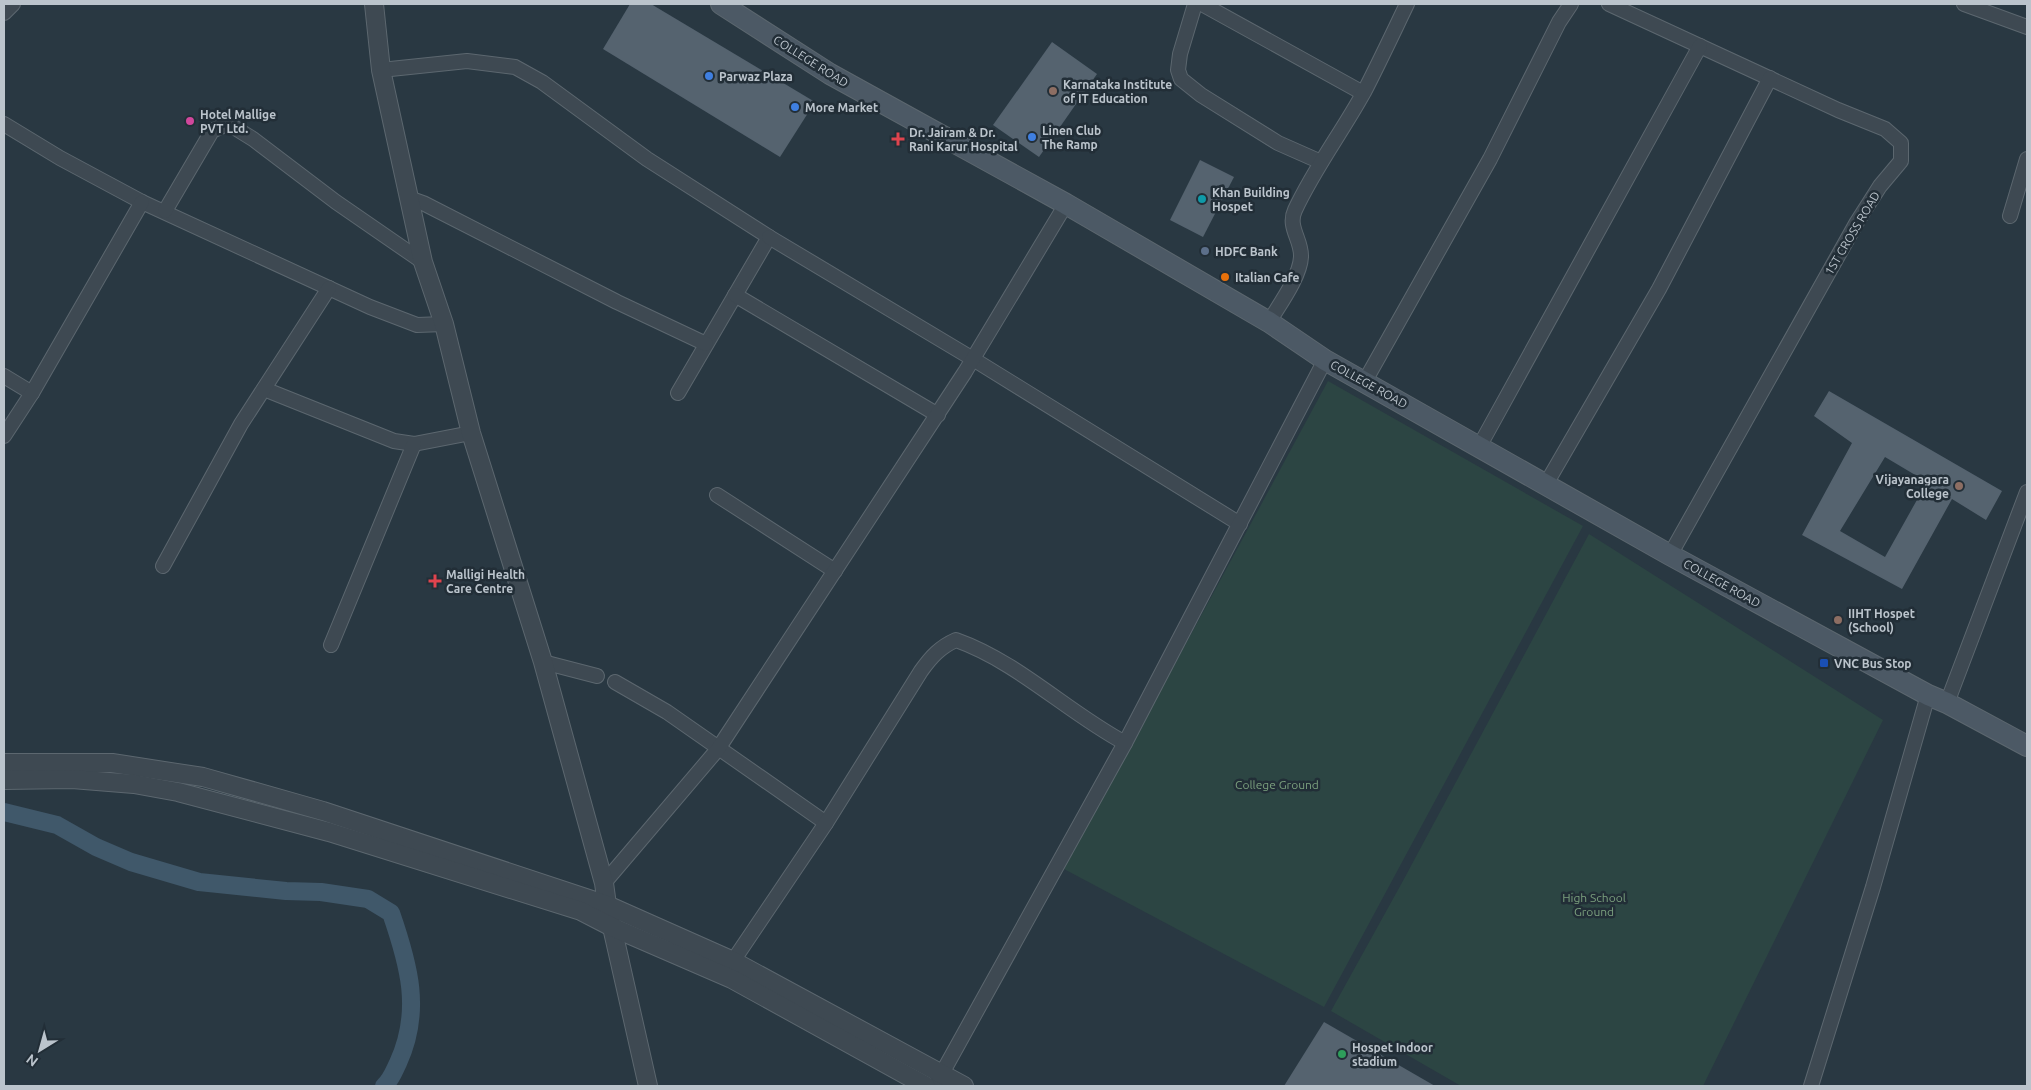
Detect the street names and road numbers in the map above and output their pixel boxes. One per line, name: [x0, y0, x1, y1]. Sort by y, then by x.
street label: COLLEGE ROAD: [771, 33, 851, 89]
street label: 1ST CROSS ROAD: [1822, 189, 1882, 277]
street label: COLLEGE ROAD: [1328, 358, 1410, 410]
street label: COLLEGE ROAD: [1681, 557, 1763, 609]

